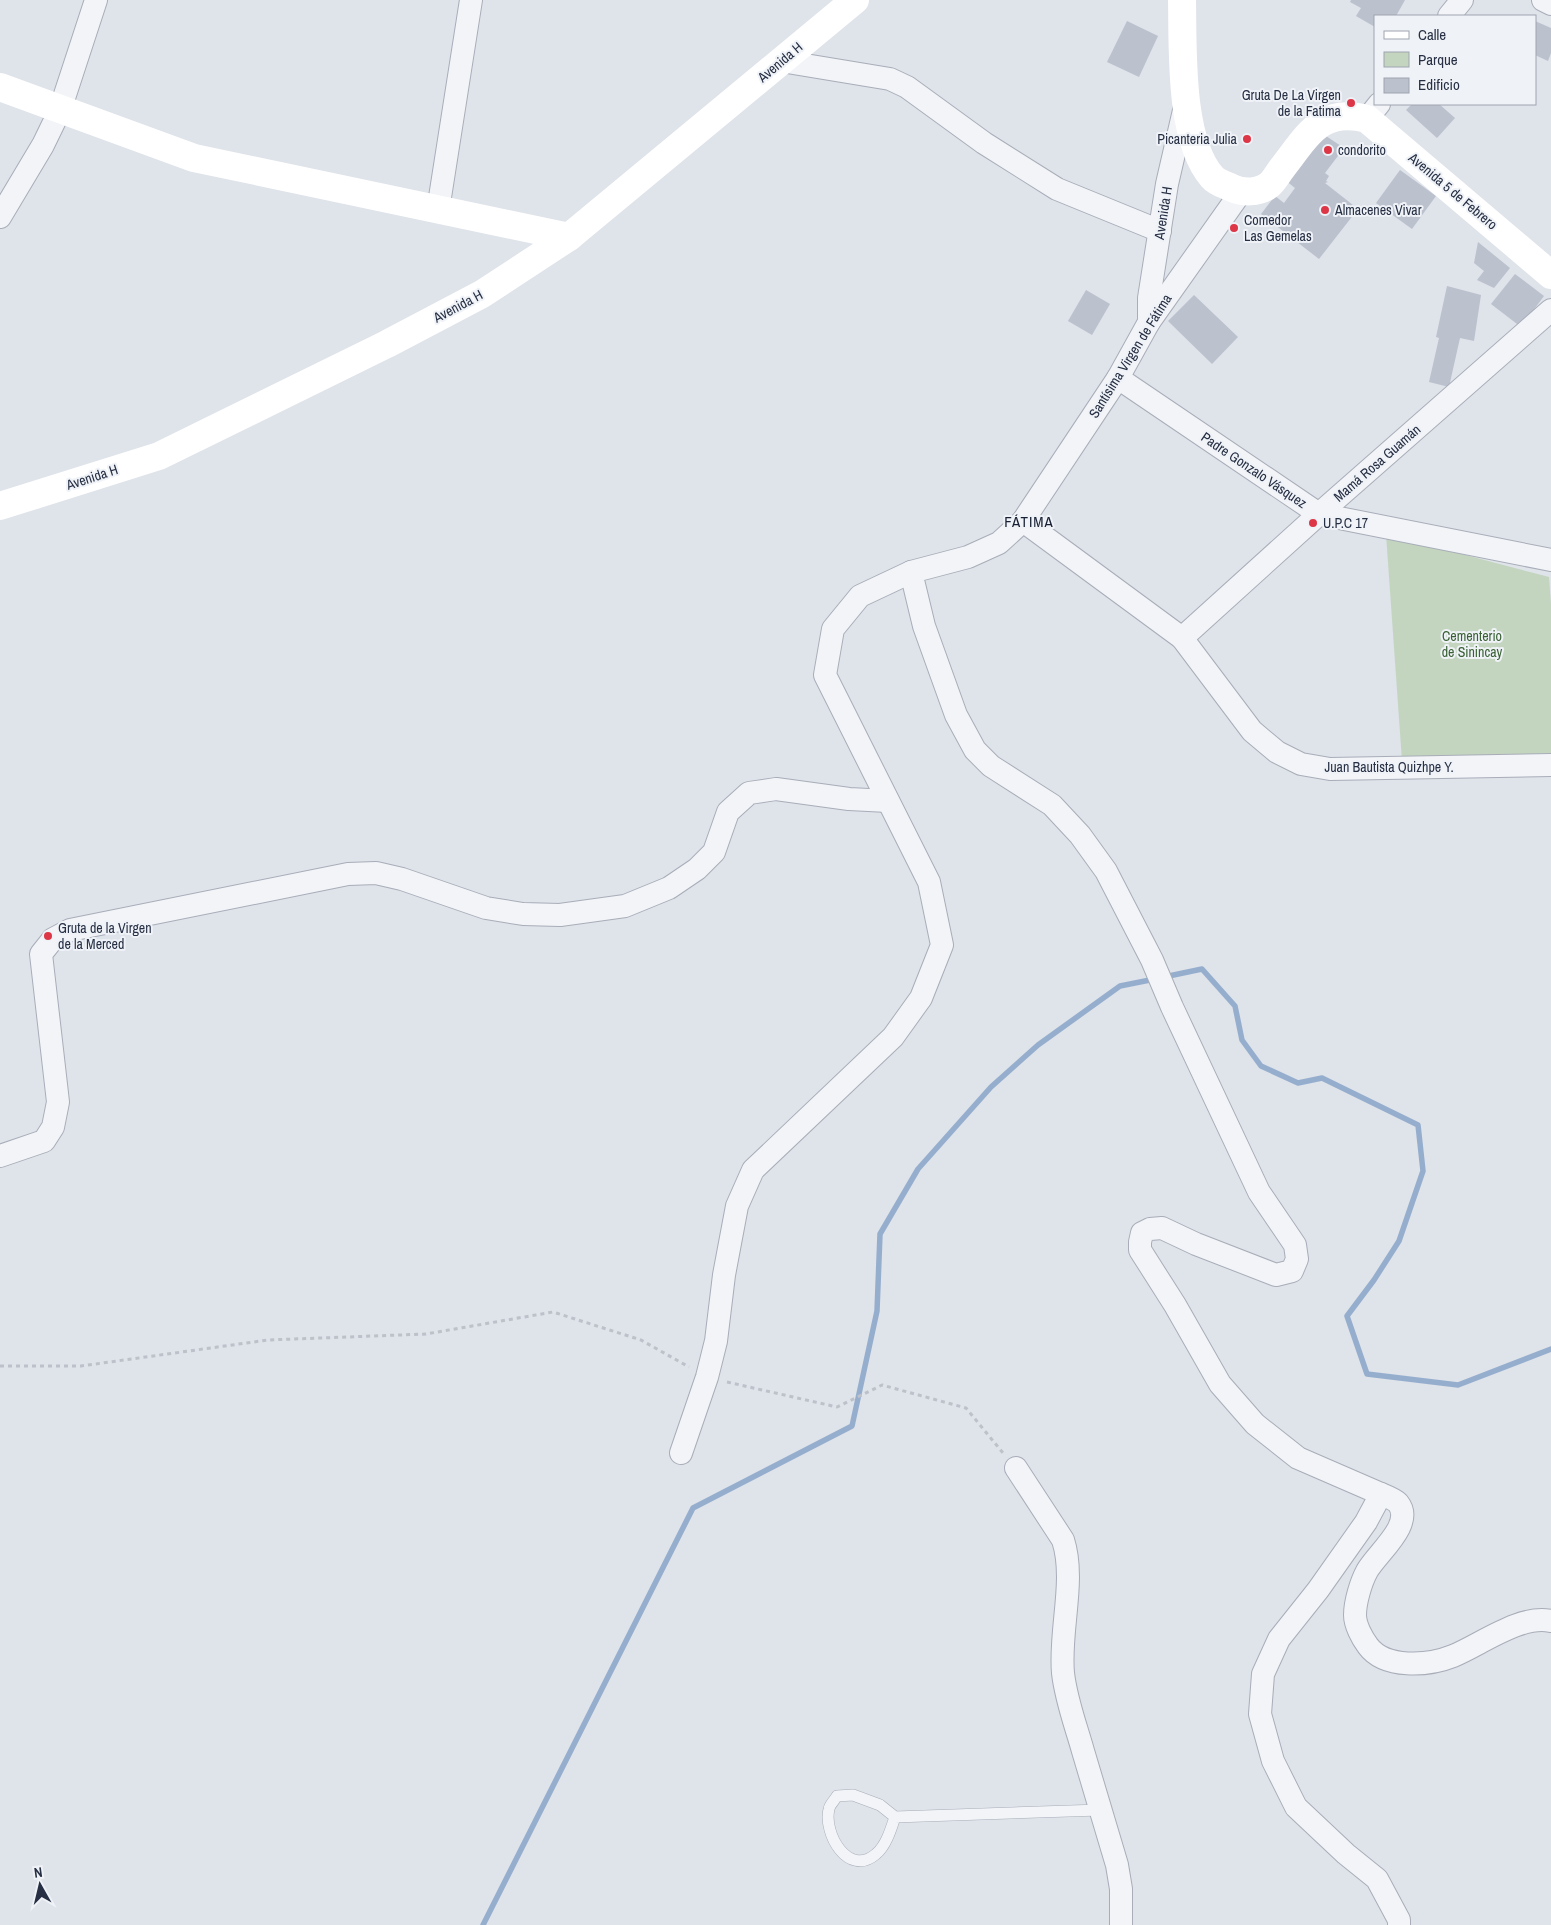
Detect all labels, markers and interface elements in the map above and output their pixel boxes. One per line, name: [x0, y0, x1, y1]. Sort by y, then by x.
legend: [1374, 15, 1536, 105]
text: Calle: [1418, 24, 1446, 45]
street label: Avenida H: [753, 38, 806, 87]
text: Parque: [1418, 49, 1458, 70]
text: Edificio: [1418, 74, 1460, 95]
place label: Gruta De La Virgen de la Fatima: [1242, 86, 1342, 120]
marker: Gruta De La Virgen de la Fatima: [1345, 97, 1357, 109]
place label: Picanteria Julia: [1157, 130, 1238, 148]
marker: Picanteria Julia: [1241, 133, 1253, 145]
place label: condorito: [1338, 141, 1386, 159]
marker: condorito: [1322, 144, 1334, 156]
street label: Avenida 5 de Febrero: [1404, 148, 1501, 233]
street label: Avenida H: [1150, 185, 1176, 242]
place label: Almacenes Vivar: [1334, 201, 1422, 219]
marker: Almacenes Vivar: [1319, 204, 1331, 216]
place label: Comedor Las Gemelas: [1244, 211, 1312, 245]
marker: Comedor Las Gemelas: [1228, 222, 1240, 234]
street label: Avenida H: [429, 286, 486, 327]
street label: Santísima Virgen de Fátima: [1085, 290, 1176, 421]
street label: Mamá Rosa Guamán: [1330, 420, 1424, 506]
street label: Padre Gonzalo Vásquez: [1198, 428, 1310, 512]
street label: Avenida H: [63, 460, 120, 494]
district label: FÁTIMA: [1004, 511, 1054, 532]
place label: U.P.C 17: [1323, 514, 1368, 532]
marker: U.P.C 17: [1307, 517, 1319, 529]
park label: Cementerio de Sinincay: [1442, 627, 1503, 661]
street label: Juan Bautista Quizhpe Y.: [1324, 758, 1454, 776]
place label: Gruta de la Virgen de la Merced: [58, 919, 152, 953]
marker: Gruta de la Virgen de la Merced: [42, 930, 54, 942]
north arrow: [15, 1860, 65, 1910]
text: N: [33, 1863, 44, 1882]

